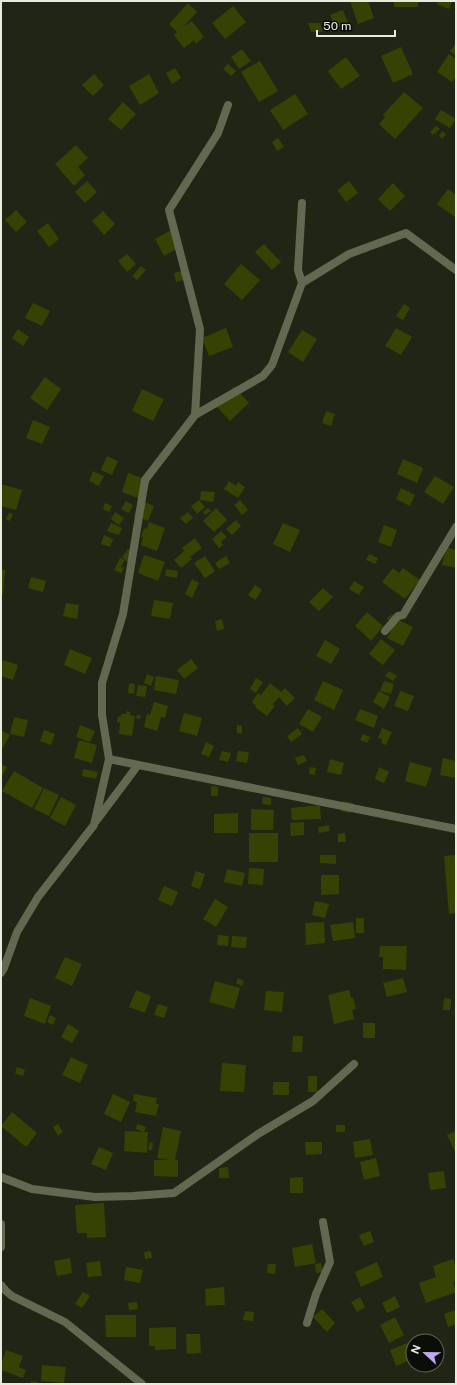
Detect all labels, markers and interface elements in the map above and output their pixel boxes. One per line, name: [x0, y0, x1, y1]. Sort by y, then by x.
scale bar: [317, 12, 395, 38]
text: 50 m: [323, 19, 351, 33]
north arrow: [405, 1333, 445, 1373]
text: N: [409, 1343, 423, 1355]

